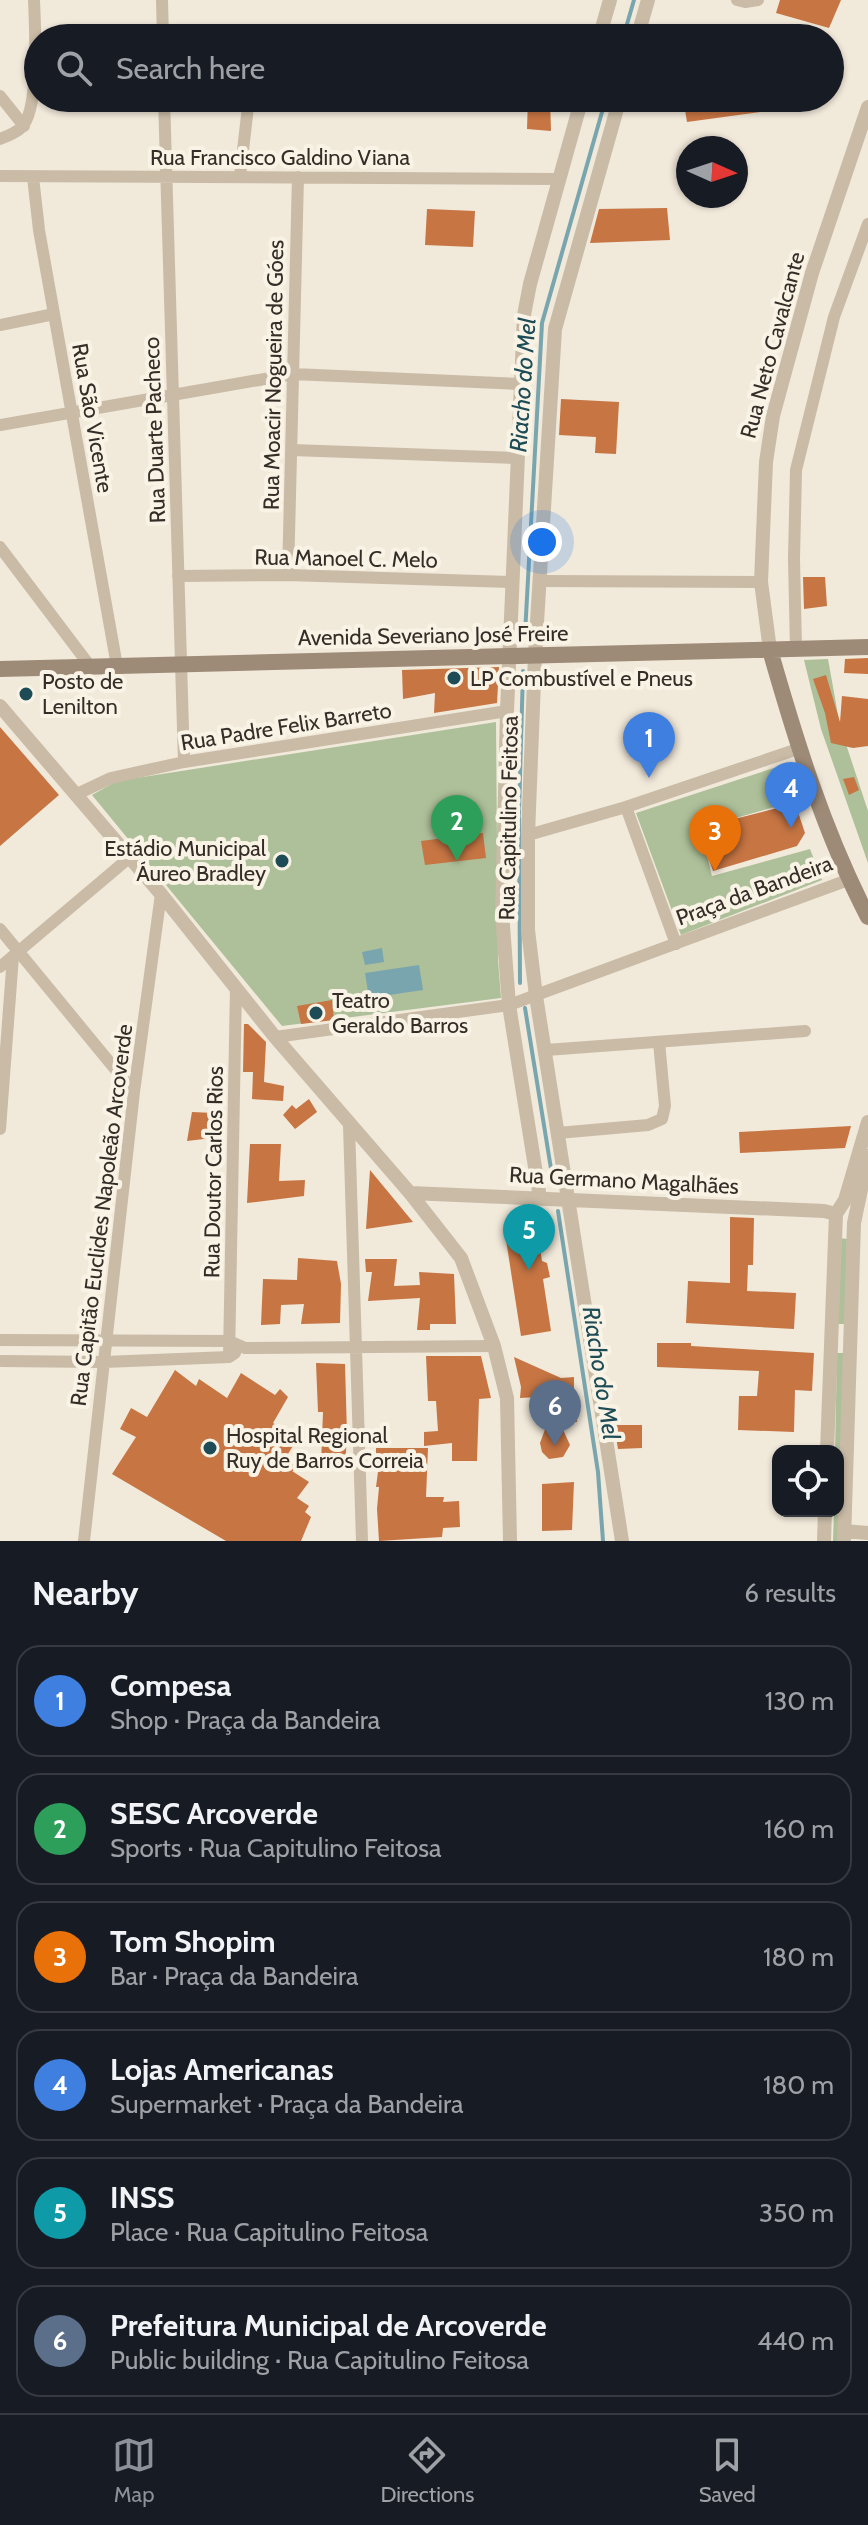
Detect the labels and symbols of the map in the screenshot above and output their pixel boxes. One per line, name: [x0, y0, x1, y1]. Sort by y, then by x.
north arrow: [676, 136, 748, 208]
street label: Rua Francisco Galdino Viana: [150, 144, 410, 171]
street label: Rua Moacir Nogueira de Góes: [258, 240, 289, 510]
street label: Rua Neto Cavalcante: [735, 249, 810, 441]
water label: Riacho do Mel: [503, 316, 542, 453]
street label: Rua Duarte Pacheco: [138, 336, 171, 524]
street label: Rua São Vicente: [66, 341, 119, 495]
your location: [522, 522, 562, 562]
street label: Rua Manoel C. Melo: [254, 543, 438, 574]
street label: Avenida Severiano José Freire: [298, 620, 569, 651]
place label: LP Combustível e Pneus: [470, 665, 693, 692]
place label: Posto de Lenilton: [42, 668, 123, 720]
marker: LP Combustível e Pneus: [445, 669, 463, 687]
marker: Posto de Lenilton: [17, 685, 35, 703]
street label: Rua Padre Felix Barreto: [179, 696, 393, 756]
pin: 1: [623, 712, 675, 778]
street label: Rua Capitulino Feitosa: [493, 715, 524, 921]
pin: 4: [765, 762, 817, 828]
pin: 2: [431, 795, 483, 861]
pin: 3: [689, 805, 741, 871]
place label: Estádio Municipal Áureo Bradley: [104, 835, 267, 887]
street label: Praça da Bandeira: [672, 850, 836, 931]
marker: Estádio Municipal Áureo Bradley: [273, 852, 291, 870]
place label: Teatro Geraldo Barros: [332, 987, 468, 1039]
marker: Teatro Geraldo Barros: [307, 1004, 325, 1022]
street label: Rua Capitão Euclides Napoleão Arcoverde: [65, 1022, 138, 1408]
street label: Rua Doutor Carlos Rios: [198, 1066, 229, 1278]
street label: Rua Germano Magalhães: [508, 1161, 740, 1200]
pin: 5: [503, 1204, 555, 1270]
water label: Riacho do Mel: [577, 1304, 626, 1442]
pin: 6: [529, 1380, 581, 1446]
place label: Hospital Regional Ruy de Barros Correia: [226, 1422, 424, 1474]
marker: Hospital Regional Ruy de Barros Correia: [201, 1439, 219, 1457]

